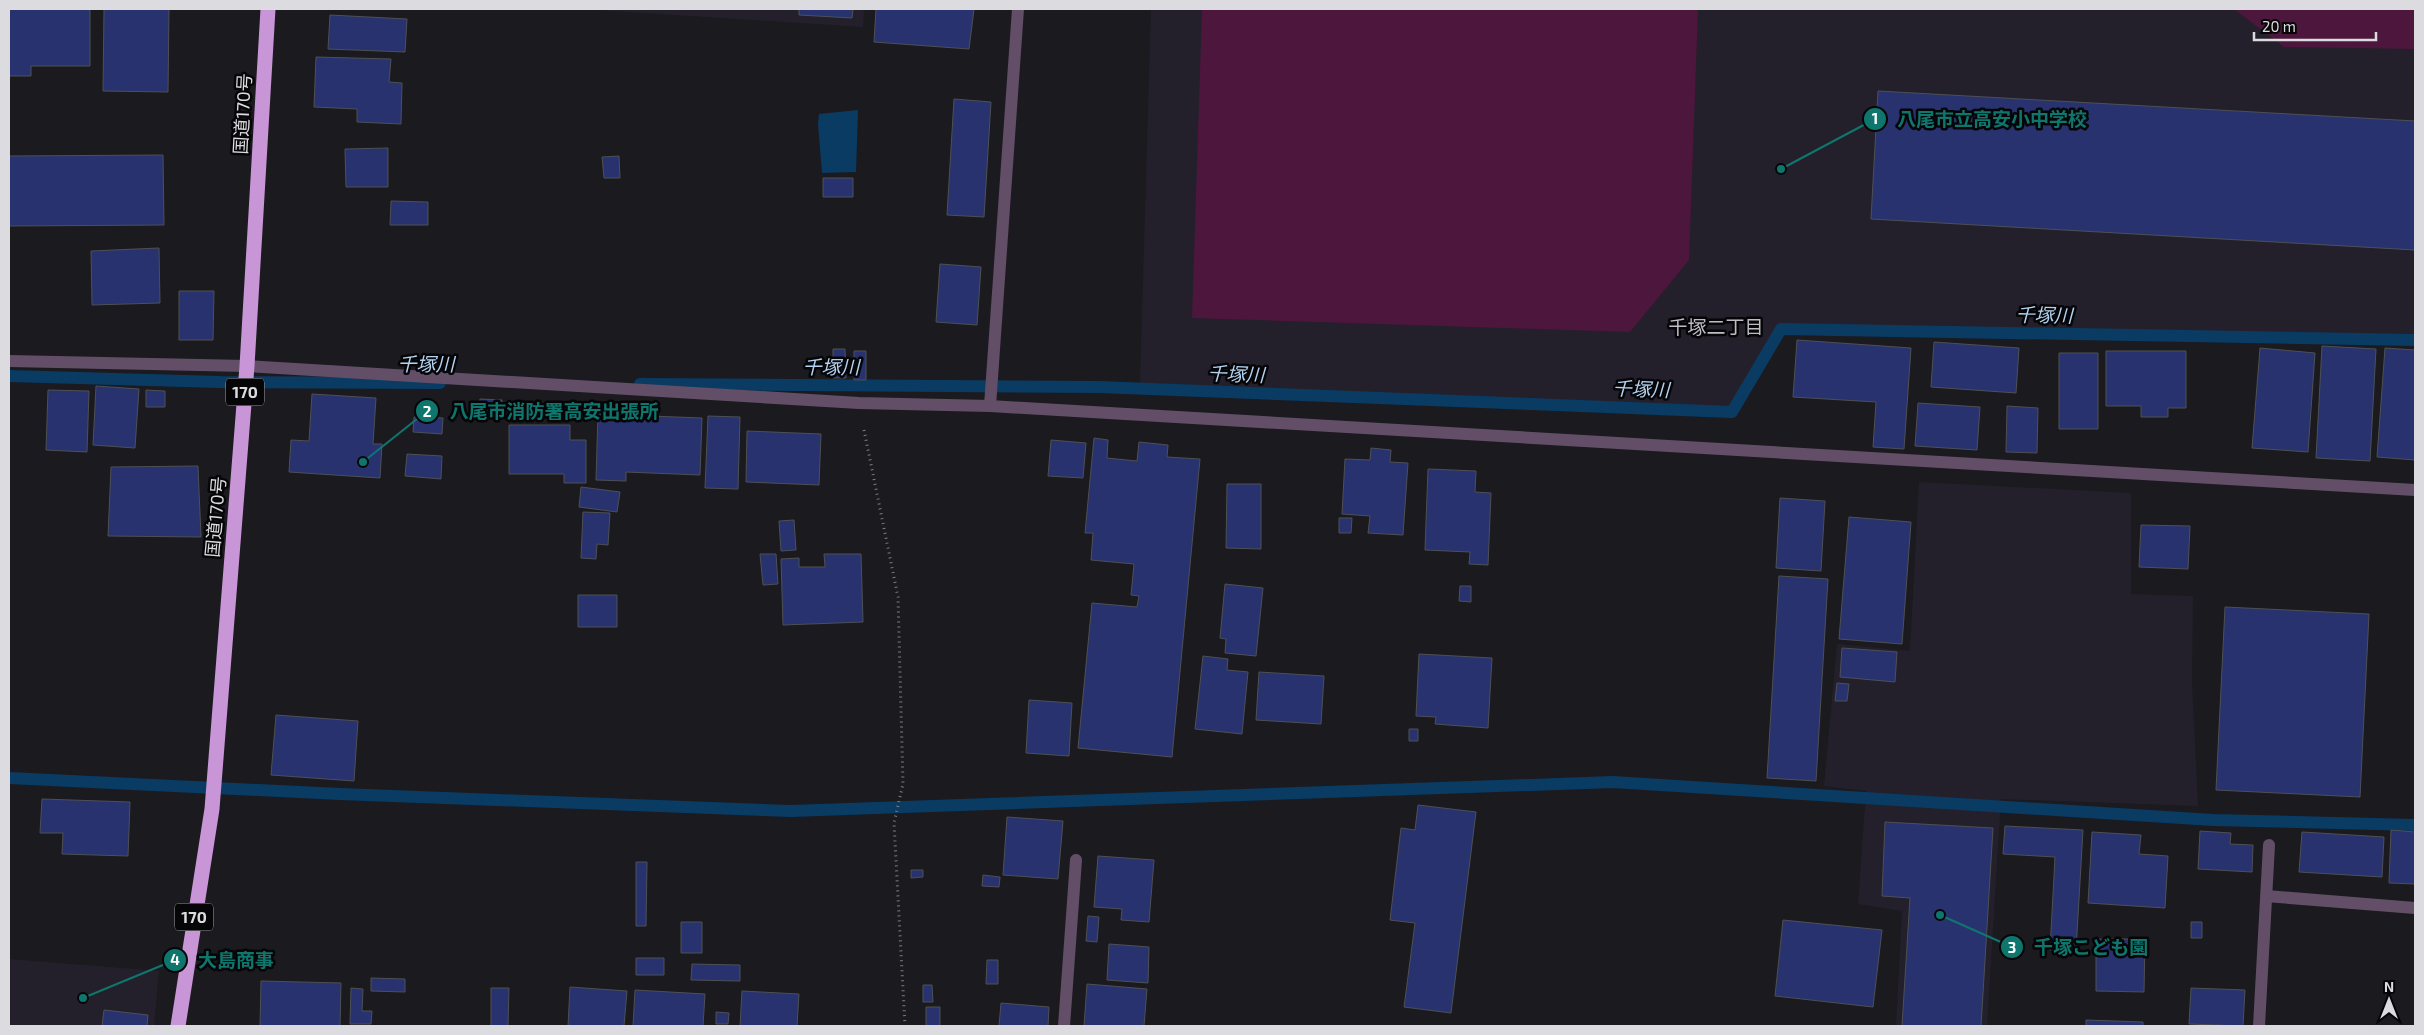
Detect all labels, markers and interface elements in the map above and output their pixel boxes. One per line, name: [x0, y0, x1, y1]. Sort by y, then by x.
scale bar: [2254, 10, 2376, 42]
text: 20 m: [2262, 17, 2296, 35]
street label: 国道170号: [229, 73, 255, 155]
callout: 八尾市立高安小中学校: [1862, 102, 2097, 136]
text: 八尾市立高安小中学校: [1897, 107, 2087, 130]
text: 1: [1872, 109, 1878, 127]
water label: 千塚川: [2015, 303, 2075, 327]
district label: 千塚二丁目: [1668, 315, 1764, 338]
water label: 千塚川: [397, 352, 456, 375]
water label: 千塚川: [802, 355, 861, 378]
water label: 千塚川: [1207, 361, 1267, 386]
water label: 千塚川: [1612, 376, 1672, 401]
road number: 170: [226, 378, 264, 406]
callout: 八尾市消防署高安出張所: [415, 394, 669, 428]
text: 八尾市消防署高安出張所: [449, 399, 659, 422]
text: 2: [423, 402, 432, 420]
street label: 国道170号: [201, 475, 230, 558]
road number: 170: [175, 904, 213, 930]
callout: 千塚こども園: [1999, 930, 2158, 964]
text: 千塚こども園: [2034, 935, 2148, 958]
text: 3: [2008, 938, 2016, 956]
callout: 大島商事: [163, 943, 284, 977]
text: 大島商事: [198, 948, 274, 971]
text: 4: [170, 950, 180, 968]
north arrow: [2364, 975, 2414, 1025]
text: N: [2384, 978, 2394, 995]

